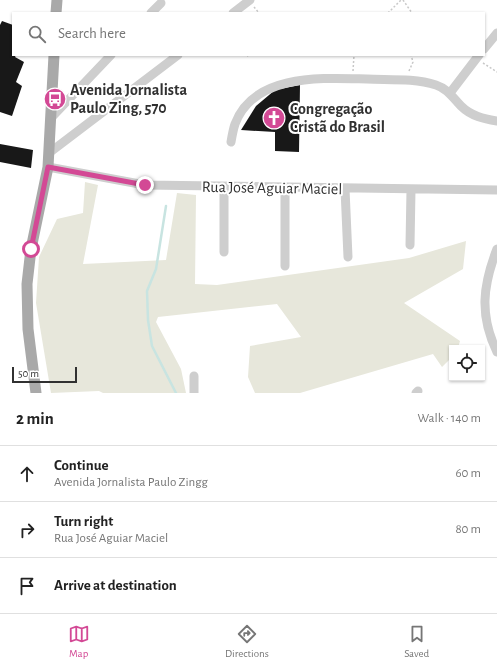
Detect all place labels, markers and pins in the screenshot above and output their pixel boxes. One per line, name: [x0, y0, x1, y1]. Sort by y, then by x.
place label: Avenida Jornalista Paulo Zing, 570: [70, 82, 187, 116]
bus stop icon: Avenida Jornalista Paulo Zing, 570: [42, 86, 68, 112]
place label: Congregação Cristã do Brasil: [290, 101, 385, 135]
church icon: Congregação Cristã do Brasil: [261, 105, 287, 131]

